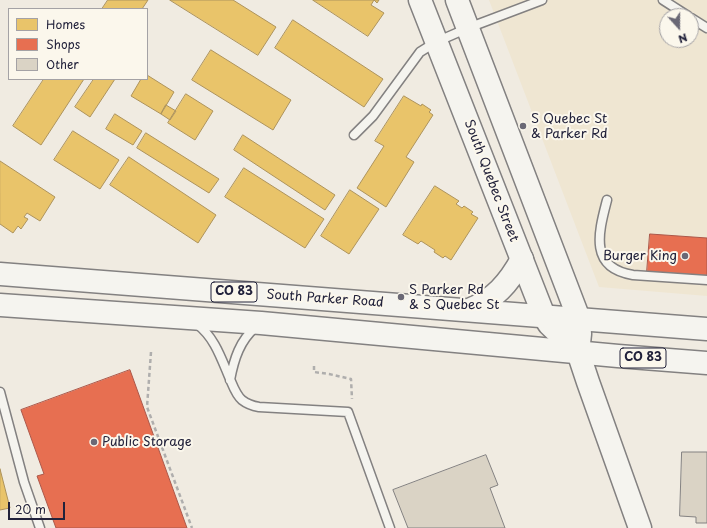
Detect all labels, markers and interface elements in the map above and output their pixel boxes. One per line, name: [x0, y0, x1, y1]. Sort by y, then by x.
legend: [8, 8, 148, 80]
north arrow: [659, 8, 699, 48]
text: Homes: [46, 15, 85, 33]
text: N: [676, 29, 690, 48]
text: Shops: [46, 35, 80, 53]
text: Other: [46, 55, 79, 73]
place label: S Quebec St & Parker Rd: [531, 111, 608, 142]
street label: South Quebec Street: [460, 118, 522, 244]
marker: S Quebec St & Parker Rd: [518, 121, 528, 131]
place label: Burger King: [603, 248, 677, 264]
marker: Burger King: [680, 251, 690, 261]
road number: CO 83: [211, 282, 257, 302]
place label: S Parker Rd & S Quebec St: [409, 282, 499, 313]
street label: South Parker Road: [266, 287, 384, 311]
marker: S Parker Rd & S Quebec St: [396, 292, 406, 302]
road number: CO 83: [620, 348, 666, 368]
place label: Public Storage: [102, 434, 192, 450]
marker: Public Storage: [89, 437, 99, 447]
scale bar: [10, 494, 67, 520]
text: 20 m: [15, 500, 46, 518]

